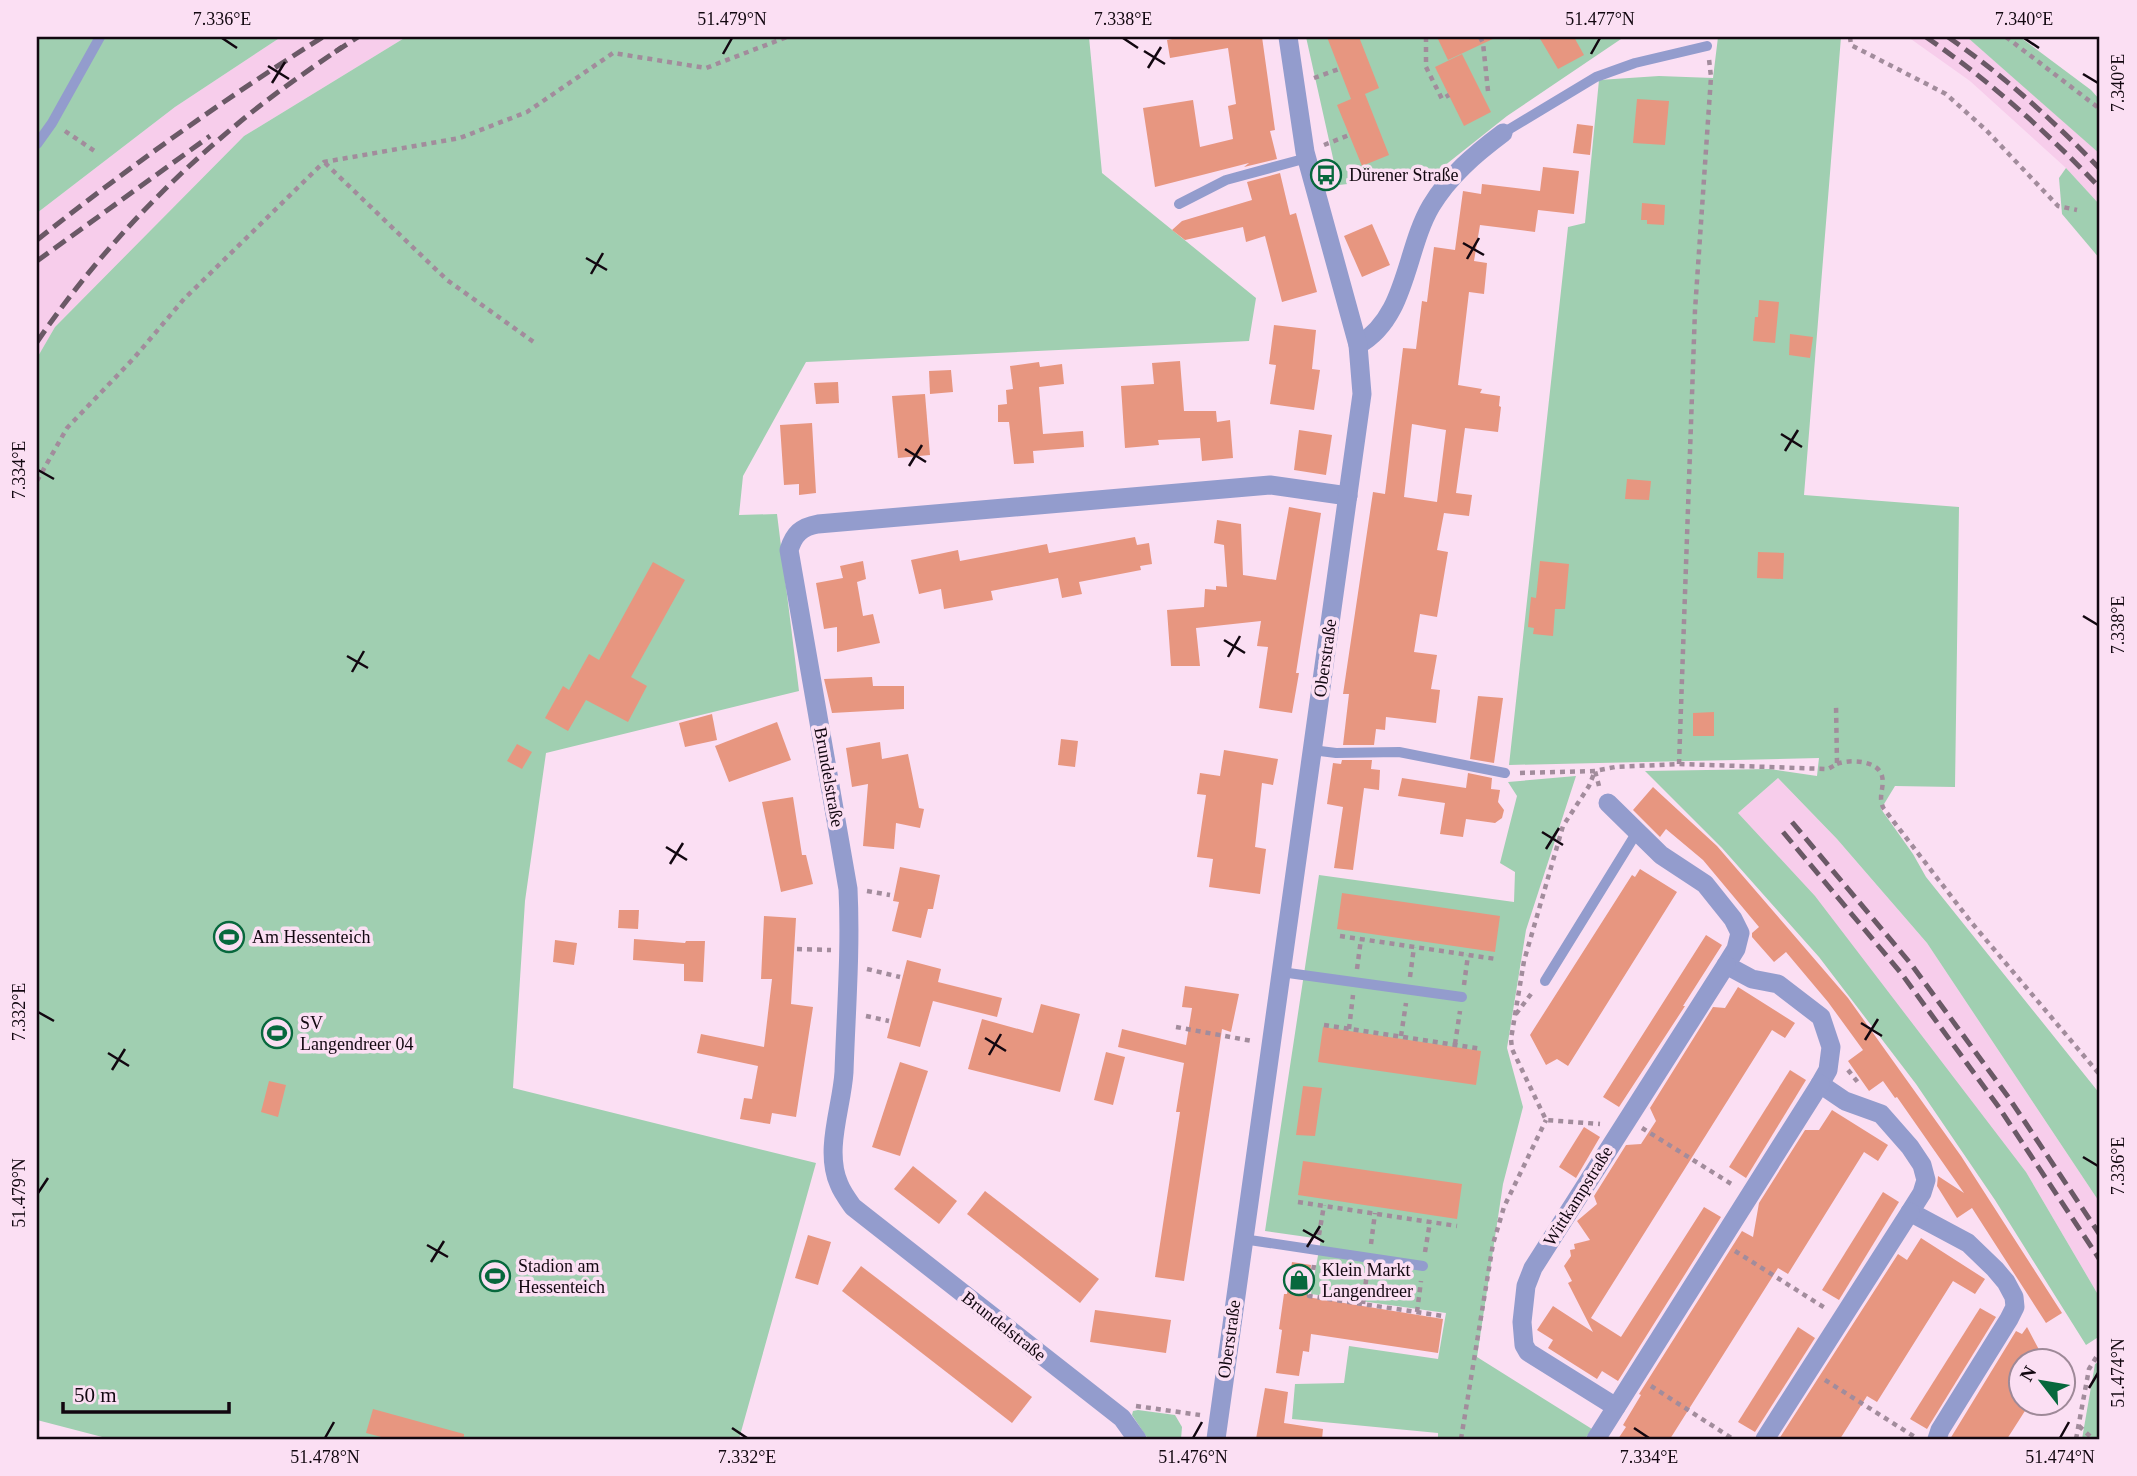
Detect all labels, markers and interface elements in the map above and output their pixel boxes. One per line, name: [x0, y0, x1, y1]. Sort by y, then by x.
text: 7.336°E: [193, 9, 251, 29]
text: 51.479°N: [697, 9, 767, 29]
text: 7.338°E: [1094, 9, 1152, 29]
text: 51.477°N: [1565, 9, 1635, 29]
text: 7.340°E: [1995, 9, 2053, 29]
text: 7.340°E: [2108, 54, 2128, 112]
bus stop icon: Dürener Straße: [1309, 158, 1343, 192]
place label: Dürener Straße: [1349, 165, 1458, 185]
text: 7.334°E: [9, 441, 29, 499]
text: 7.338°E: [2108, 596, 2128, 654]
street label: Oberstraße: [1310, 618, 1340, 698]
street label: Brundelstraße: [810, 726, 848, 828]
sports icon: Am Hessenteich: [212, 920, 246, 954]
place label: Am Hessenteich: [252, 927, 370, 947]
text: 7.332°E: [9, 983, 29, 1041]
place label: SV Langendreer 04: [300, 1013, 413, 1054]
sports icon: SV Langendreer 04: [260, 1016, 294, 1050]
text: 7.336°E: [2108, 1137, 2128, 1195]
street label: Wittkampstraße: [1539, 1142, 1617, 1250]
text: 51.479°N: [9, 1158, 29, 1228]
place label: Stadion am Hessenteich: [518, 1256, 605, 1297]
sports icon: Stadion am Hessenteich: [478, 1259, 512, 1293]
place label: Klein Markt Langendreer: [1322, 1260, 1413, 1301]
shop icon: Klein Markt Langendreer: [1282, 1263, 1316, 1297]
street label: Brundelstraße: [958, 1287, 1050, 1365]
street label: Oberstraße: [1214, 1299, 1244, 1379]
text: 51.474°N: [2108, 1338, 2128, 1408]
north arrow: [2008, 1346, 2078, 1416]
text: N: [2015, 1362, 2041, 1385]
scale bar: [63, 1371, 229, 1415]
text: 50 m: [74, 1383, 117, 1407]
text: 51.478°N: [290, 1447, 360, 1467]
text: 7.332°E: [718, 1447, 776, 1467]
text: 51.476°N: [1158, 1447, 1228, 1467]
text: 7.334°E: [1620, 1447, 1678, 1467]
text: 51.474°N: [2025, 1447, 2095, 1467]

